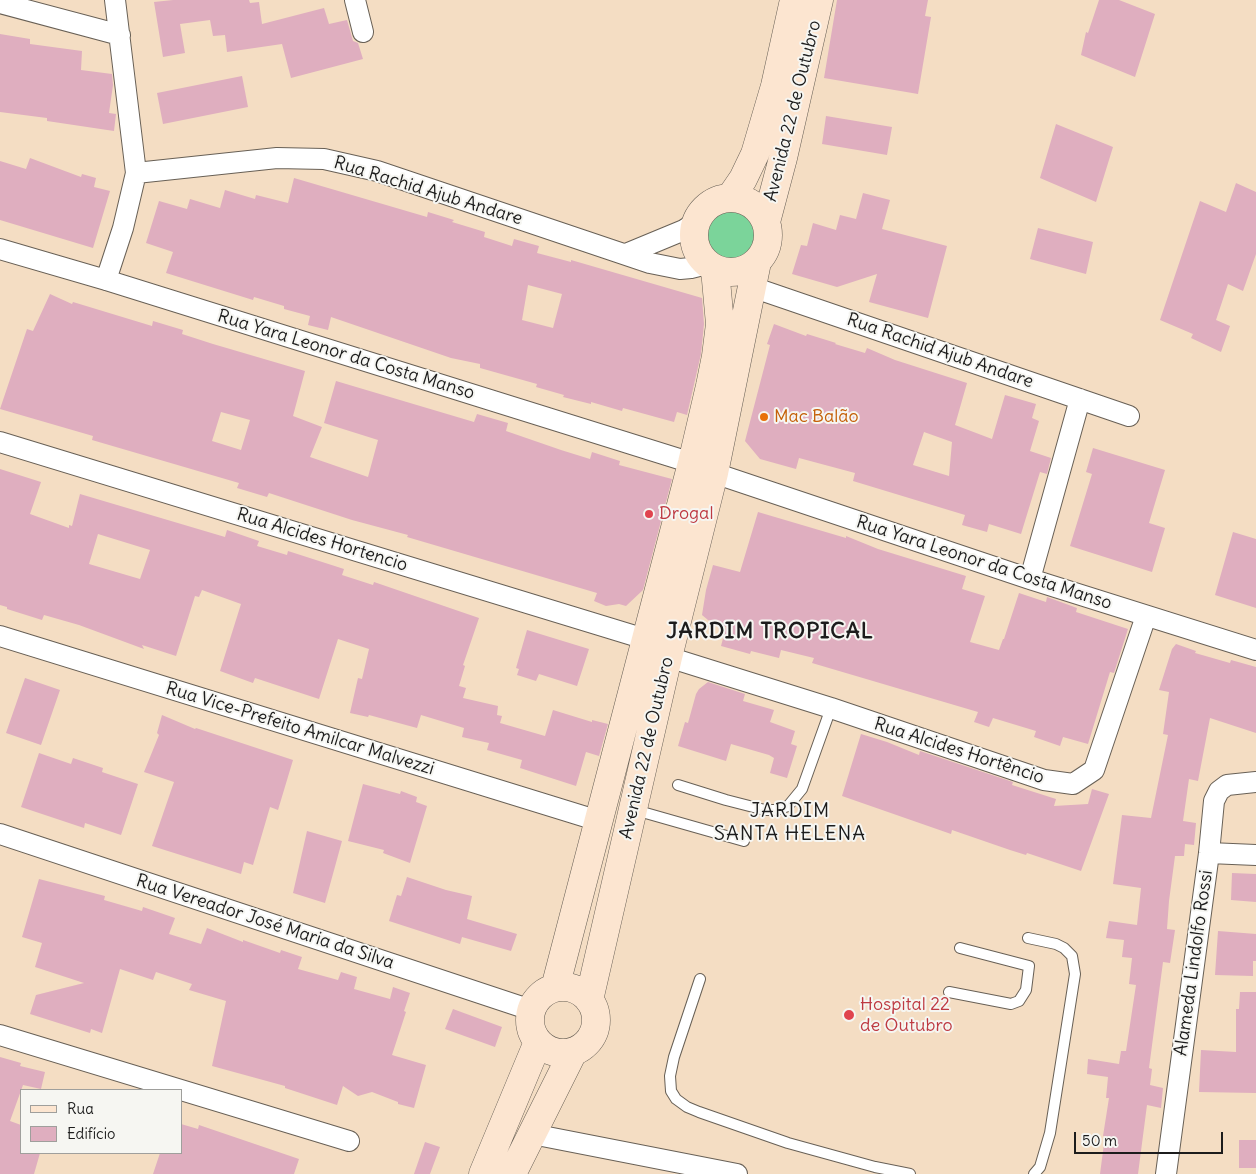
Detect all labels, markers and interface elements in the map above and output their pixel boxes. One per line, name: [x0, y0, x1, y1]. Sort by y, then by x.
street label: Avenida 22 de Outubro: [760, 18, 826, 204]
street label: Rua Rachid Ajub Andare: [331, 152, 525, 230]
street label: Rua Yara Leonor da Costa Manso: [215, 306, 477, 404]
street label: Rua Rachid Ajub Andare: [844, 309, 1036, 393]
place label: Mac Balão: [774, 406, 859, 428]
marker: Mac Balão: [758, 411, 770, 423]
place label: Drogal: [659, 503, 713, 525]
street label: Rua Alcides Hortencio: [234, 504, 410, 576]
marker: Drogal: [643, 508, 655, 520]
street label: Rua Yara Leonor da Costa Manso: [853, 511, 1115, 615]
district label: JARDIM TROPICAL: [664, 619, 876, 645]
street label: Avenida 22 de Outubro: [616, 655, 678, 841]
street label: Rua Vice-Prefeito Amilcar Malvezzi: [163, 678, 437, 780]
street label: Rua Alcides Hortêncio: [871, 713, 1047, 789]
district label: JARDIM SANTA HELENA: [712, 799, 868, 846]
street label: Alameda Lindolfo Rossi: [1170, 869, 1218, 1057]
street label: Rua Vereador José Maria da Silva: [133, 870, 397, 974]
place label: Hospital 22 de Outubro: [860, 994, 953, 1036]
marker: Hospital 22 de Outubro: [842, 1008, 856, 1022]
legend: [20, 1089, 182, 1154]
text: Rua: [67, 1099, 94, 1118]
scale bar: [1076, 1122, 1225, 1154]
text: Edifício: [67, 1124, 115, 1143]
text: 50 m: [1082, 1131, 1117, 1150]

